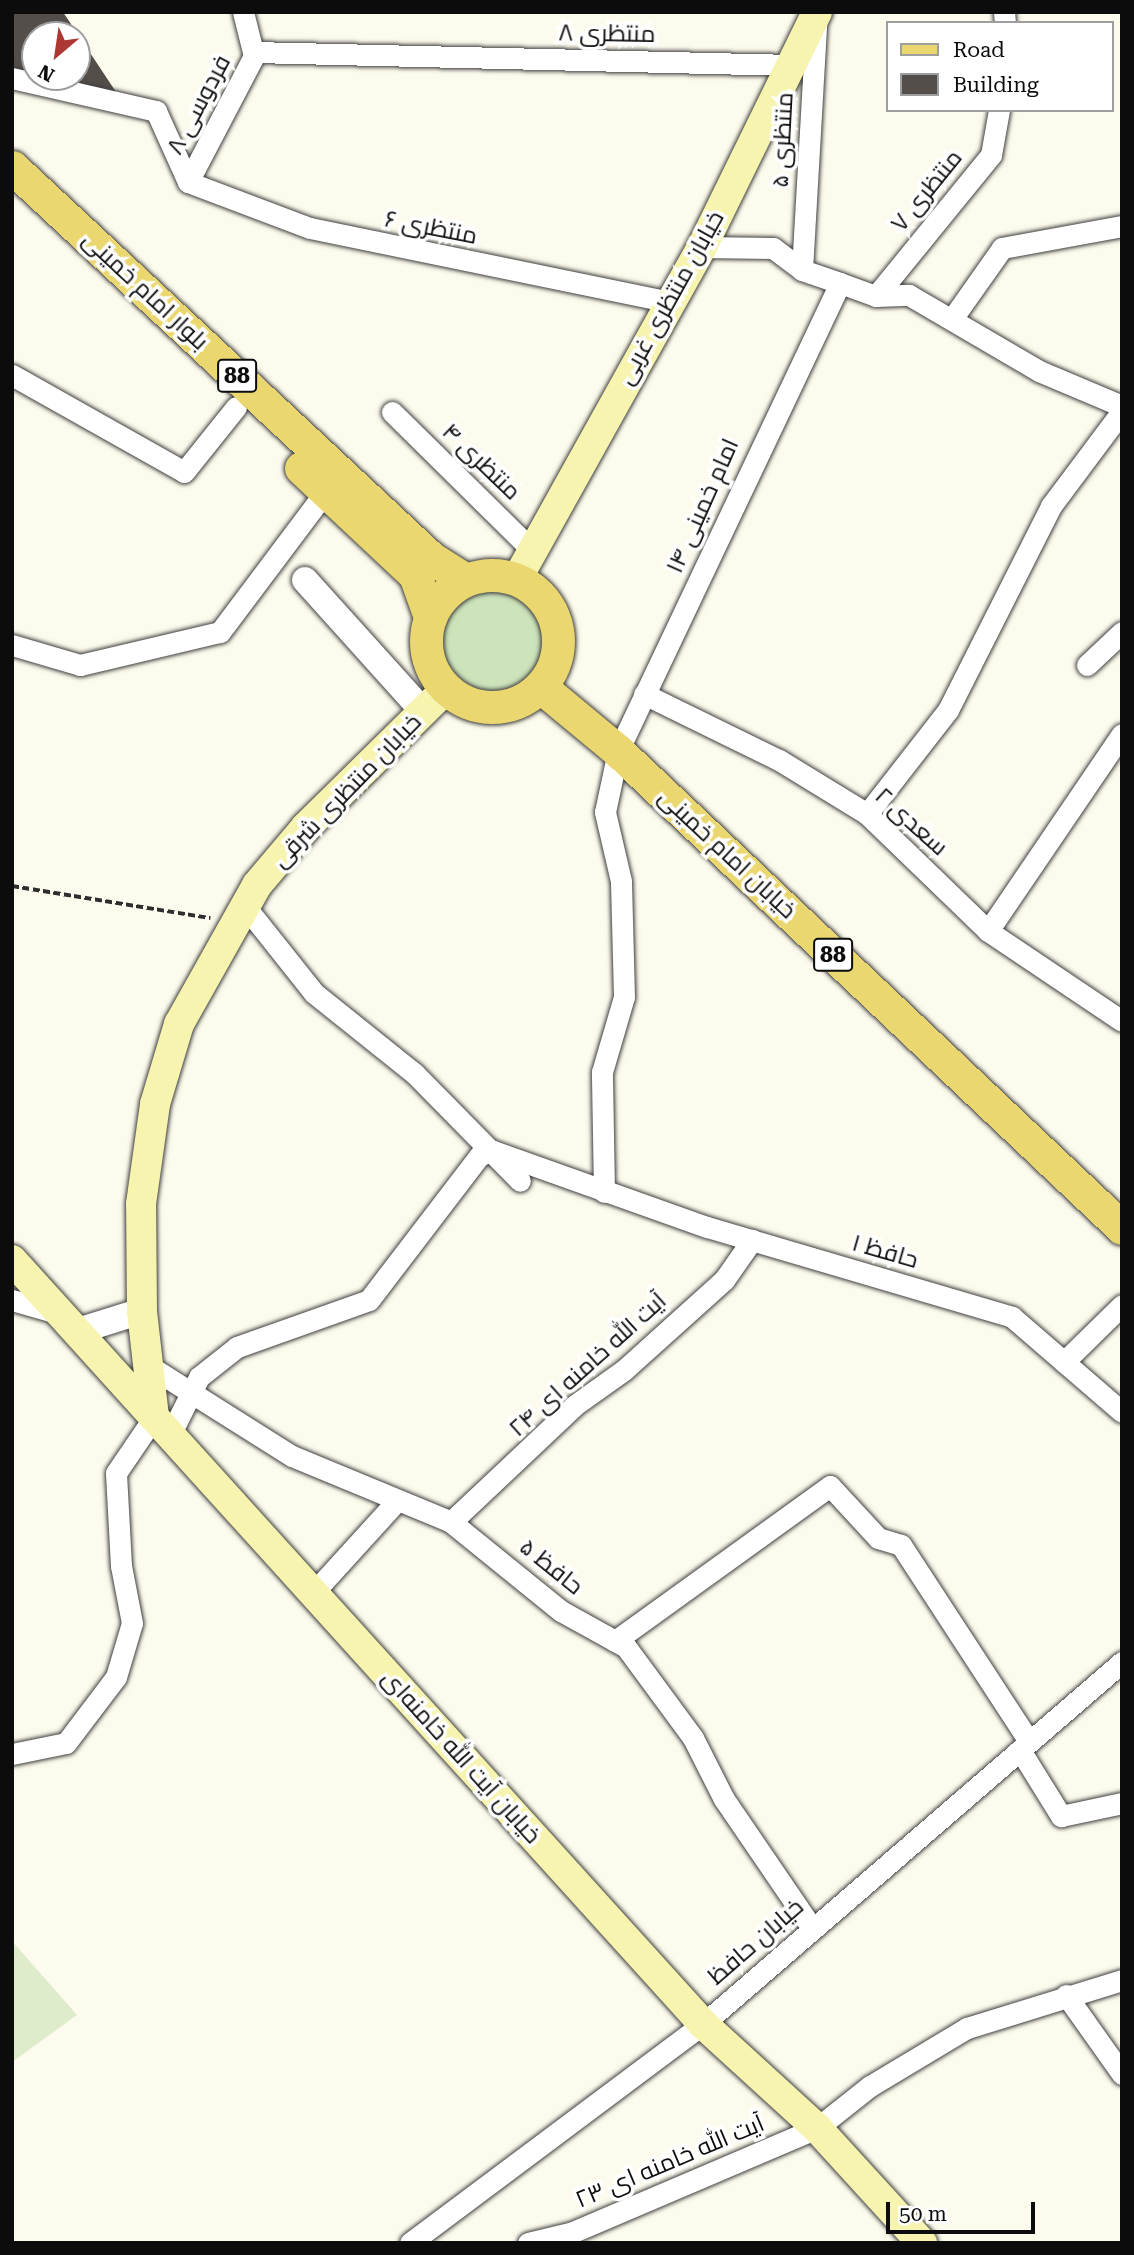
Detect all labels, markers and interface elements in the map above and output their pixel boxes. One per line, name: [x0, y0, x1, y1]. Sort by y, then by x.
street label: منتظری ۸: [558, 19, 656, 49]
north arrow: [21, 21, 91, 91]
legend: [886, 21, 1113, 112]
text: Road: [953, 38, 1005, 62]
street label: فردوسی ۸: [161, 50, 237, 160]
text: N: [35, 59, 59, 87]
text: Building: [953, 73, 1039, 97]
street label: منتظری ۵: [766, 92, 800, 188]
street label: منتظری ۷: [885, 144, 969, 238]
street label: منتظری ۶: [382, 205, 480, 251]
street label: خیابان منتظری غربی: [611, 206, 731, 390]
street label: بلوار امام خمینی: [76, 225, 214, 357]
road number: 88: [216, 356, 258, 396]
street label: منتظری ۴: [436, 418, 526, 506]
street label: امام خمینی ۱۴: [660, 434, 746, 578]
street label: خیابان منتظری شرقی: [266, 708, 428, 874]
street label: سعدی ۲: [869, 782, 953, 862]
street label: خیابان امام خمینی: [652, 783, 802, 925]
road number: 88: [812, 936, 854, 974]
street label: حافظ ۱: [849, 1229, 921, 1275]
street label: آیت الله خامنه ای ۲۴: [503, 1287, 673, 1443]
street label: حافظ ۵: [513, 1533, 589, 1601]
street label: خیابان آیت الله خامنه‌ای: [375, 1664, 547, 1850]
street label: خیابان حافظ: [702, 1893, 810, 1991]
street label: آیت الله خامنه ای ۲۳: [571, 2109, 769, 2215]
scale bar: [889, 2188, 1038, 2232]
text: 50 m: [899, 2202, 947, 2226]

